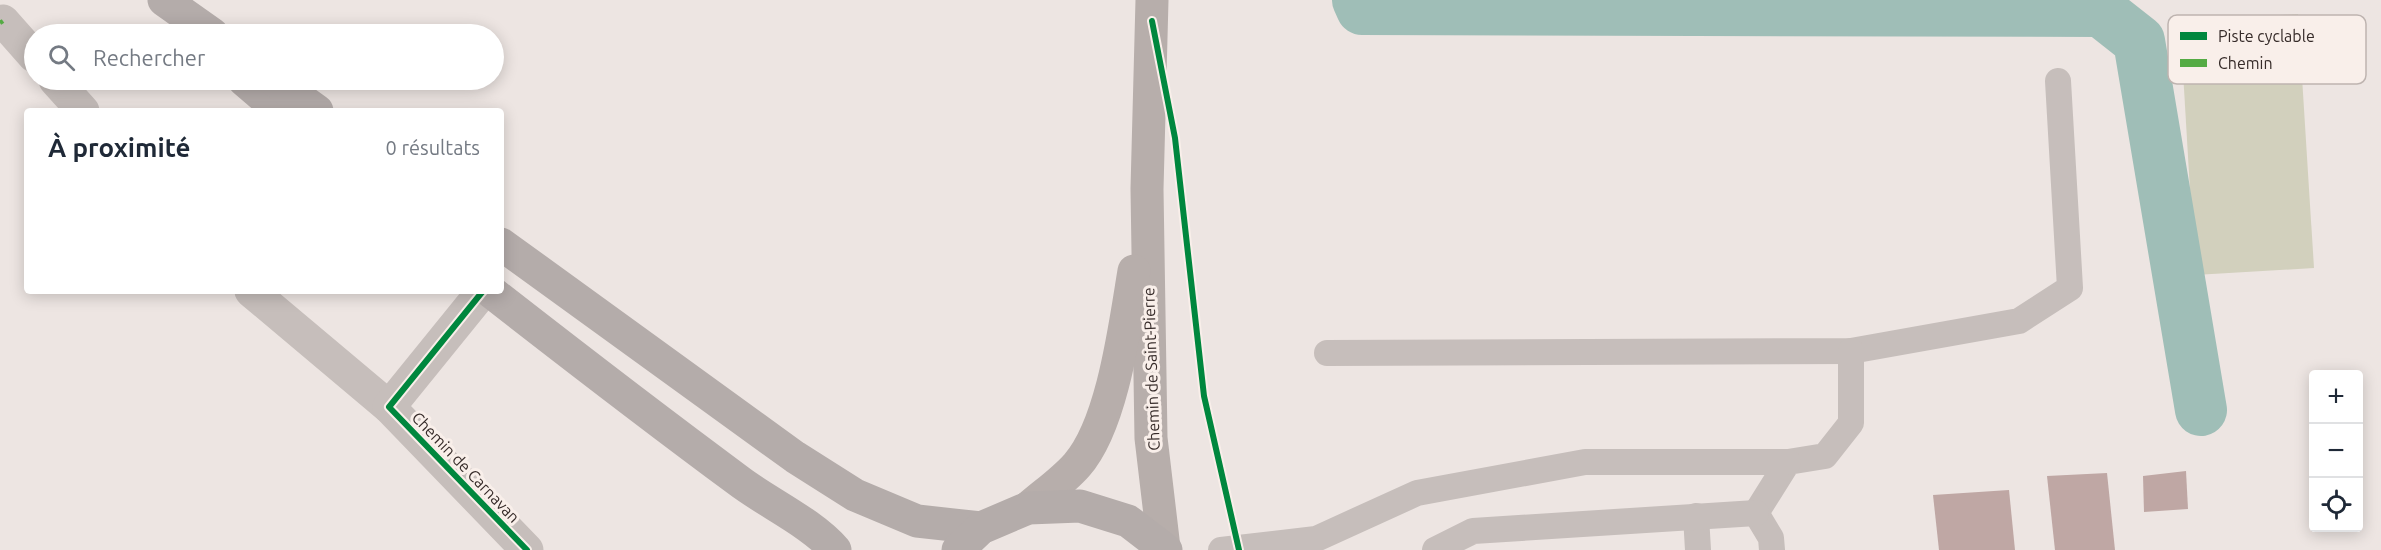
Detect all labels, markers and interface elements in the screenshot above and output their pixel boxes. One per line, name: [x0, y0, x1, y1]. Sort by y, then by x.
legend: [2168, 15, 2366, 84]
search box: [24, 24, 504, 90]
text: Piste cyclable: [2218, 27, 2315, 45]
icon: search: [45, 41, 78, 74]
text: Rechercher: [93, 45, 205, 70]
text: Chemin: [2218, 54, 2273, 72]
text: À proximité: [48, 133, 190, 162]
text: 0 résultats: [386, 136, 480, 159]
street label: Chemin de Saint-Pierre: [1139, 287, 1163, 451]
map controls: [2309, 370, 2363, 532]
button: +: [2309, 370, 2363, 424]
street label: Chemin de Carnavan: [409, 408, 523, 526]
button: −: [2309, 424, 2363, 478]
button: locate: [2309, 478, 2363, 532]

